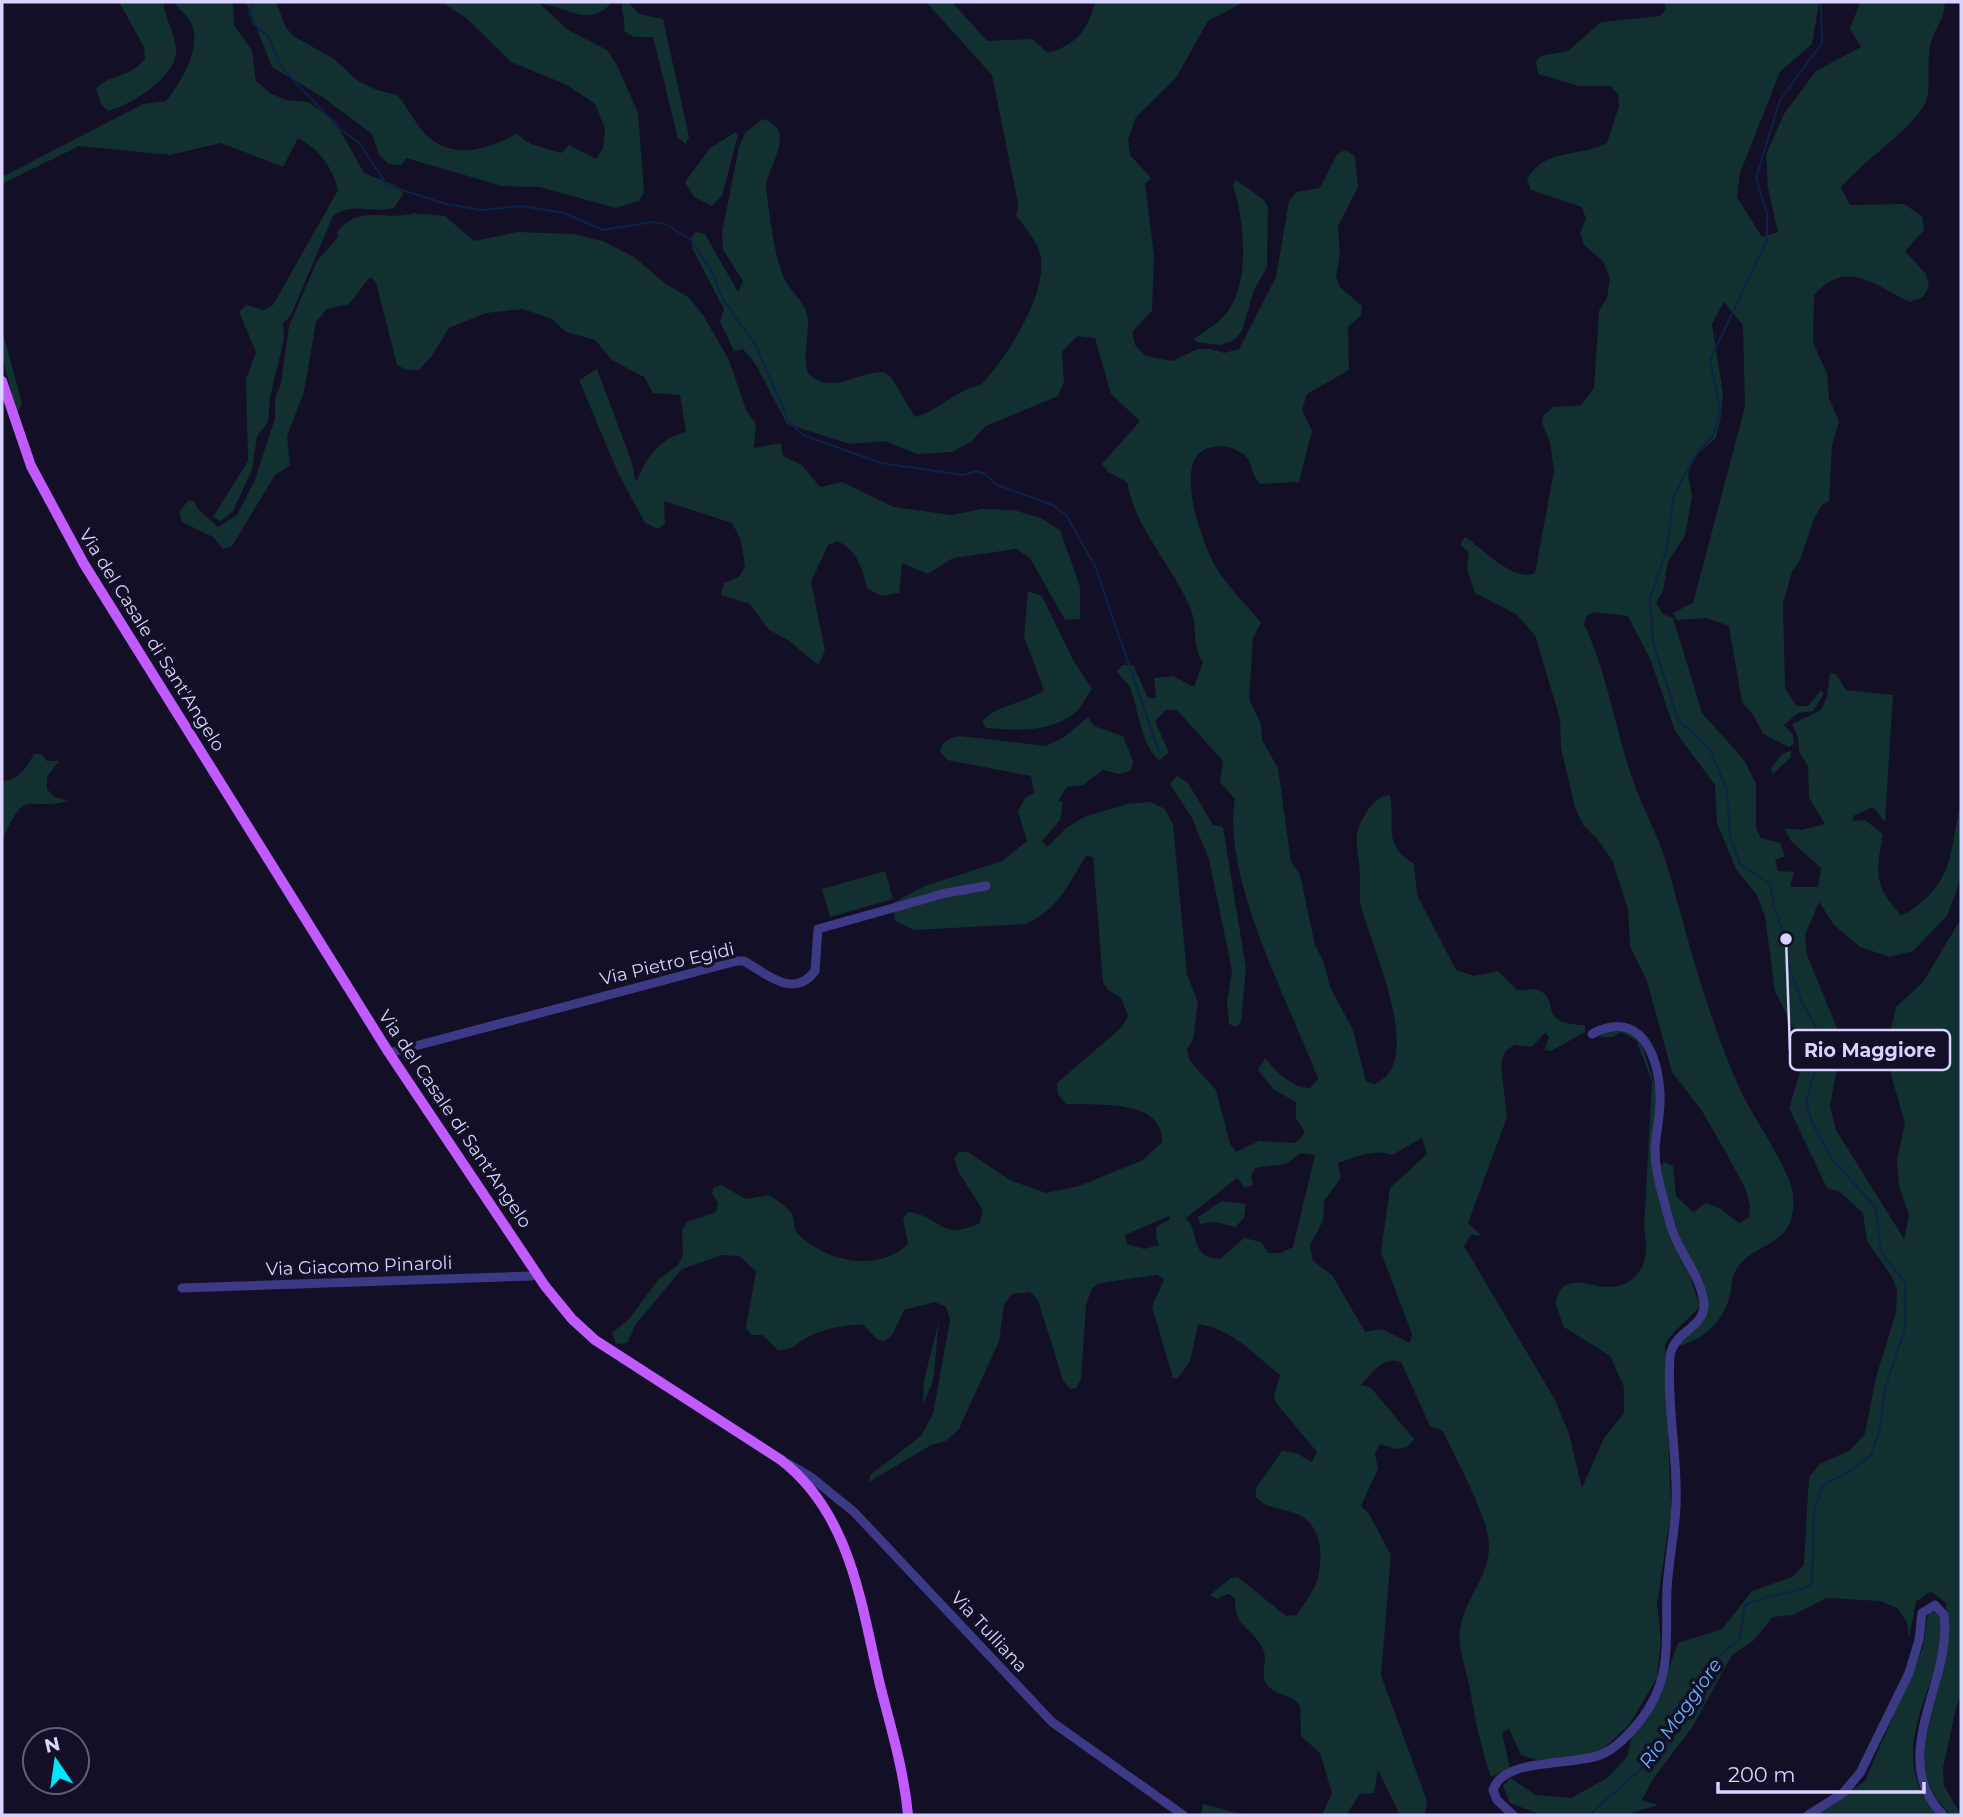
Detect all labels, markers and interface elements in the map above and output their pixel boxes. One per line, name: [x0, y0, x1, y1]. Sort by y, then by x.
street label: Via del Casale di Sant'Angelo: [74, 525, 230, 755]
street label: Via Pietro Egidi: [598, 938, 736, 990]
street label: Via del Casale di Sant'Angelo: [374, 1006, 536, 1232]
callout: Rio Maggiore: [1790, 1030, 1950, 1070]
text: Rio Maggiore: [1804, 1039, 1936, 1062]
street label: Via Giacomo Pinaroli: [265, 1252, 453, 1280]
street label: Via Tulliana: [946, 1587, 1032, 1677]
water label: Rio Maggiore: [1634, 1654, 1727, 1773]
north arrow: [21, 1726, 91, 1796]
text: N: [42, 1732, 62, 1758]
scale bar: [1718, 1750, 1924, 1794]
text: 200 m: [1728, 1762, 1795, 1787]

